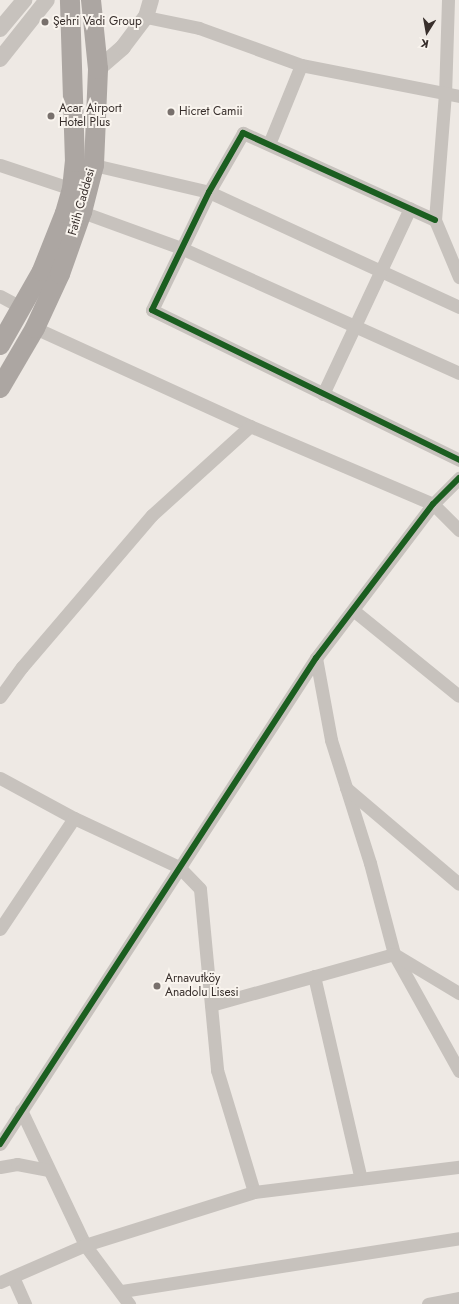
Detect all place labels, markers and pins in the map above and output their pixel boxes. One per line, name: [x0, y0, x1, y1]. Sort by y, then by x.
place label: Şehri Vadi Group: [53, 15, 142, 29]
marker: Şehri Vadi Group: [40, 17, 50, 27]
place label: Acar Airport Hotel Plus: [59, 102, 122, 130]
place label: Hicret Camii: [179, 105, 243, 119]
marker: Hicret Camii: [166, 107, 176, 117]
marker: Acar Airport Hotel Plus: [46, 111, 56, 121]
place label: Arnavutköy Anadolu Lisesi: [165, 972, 239, 1000]
marker: Arnavutköy Anadolu Lisesi: [152, 981, 162, 991]

